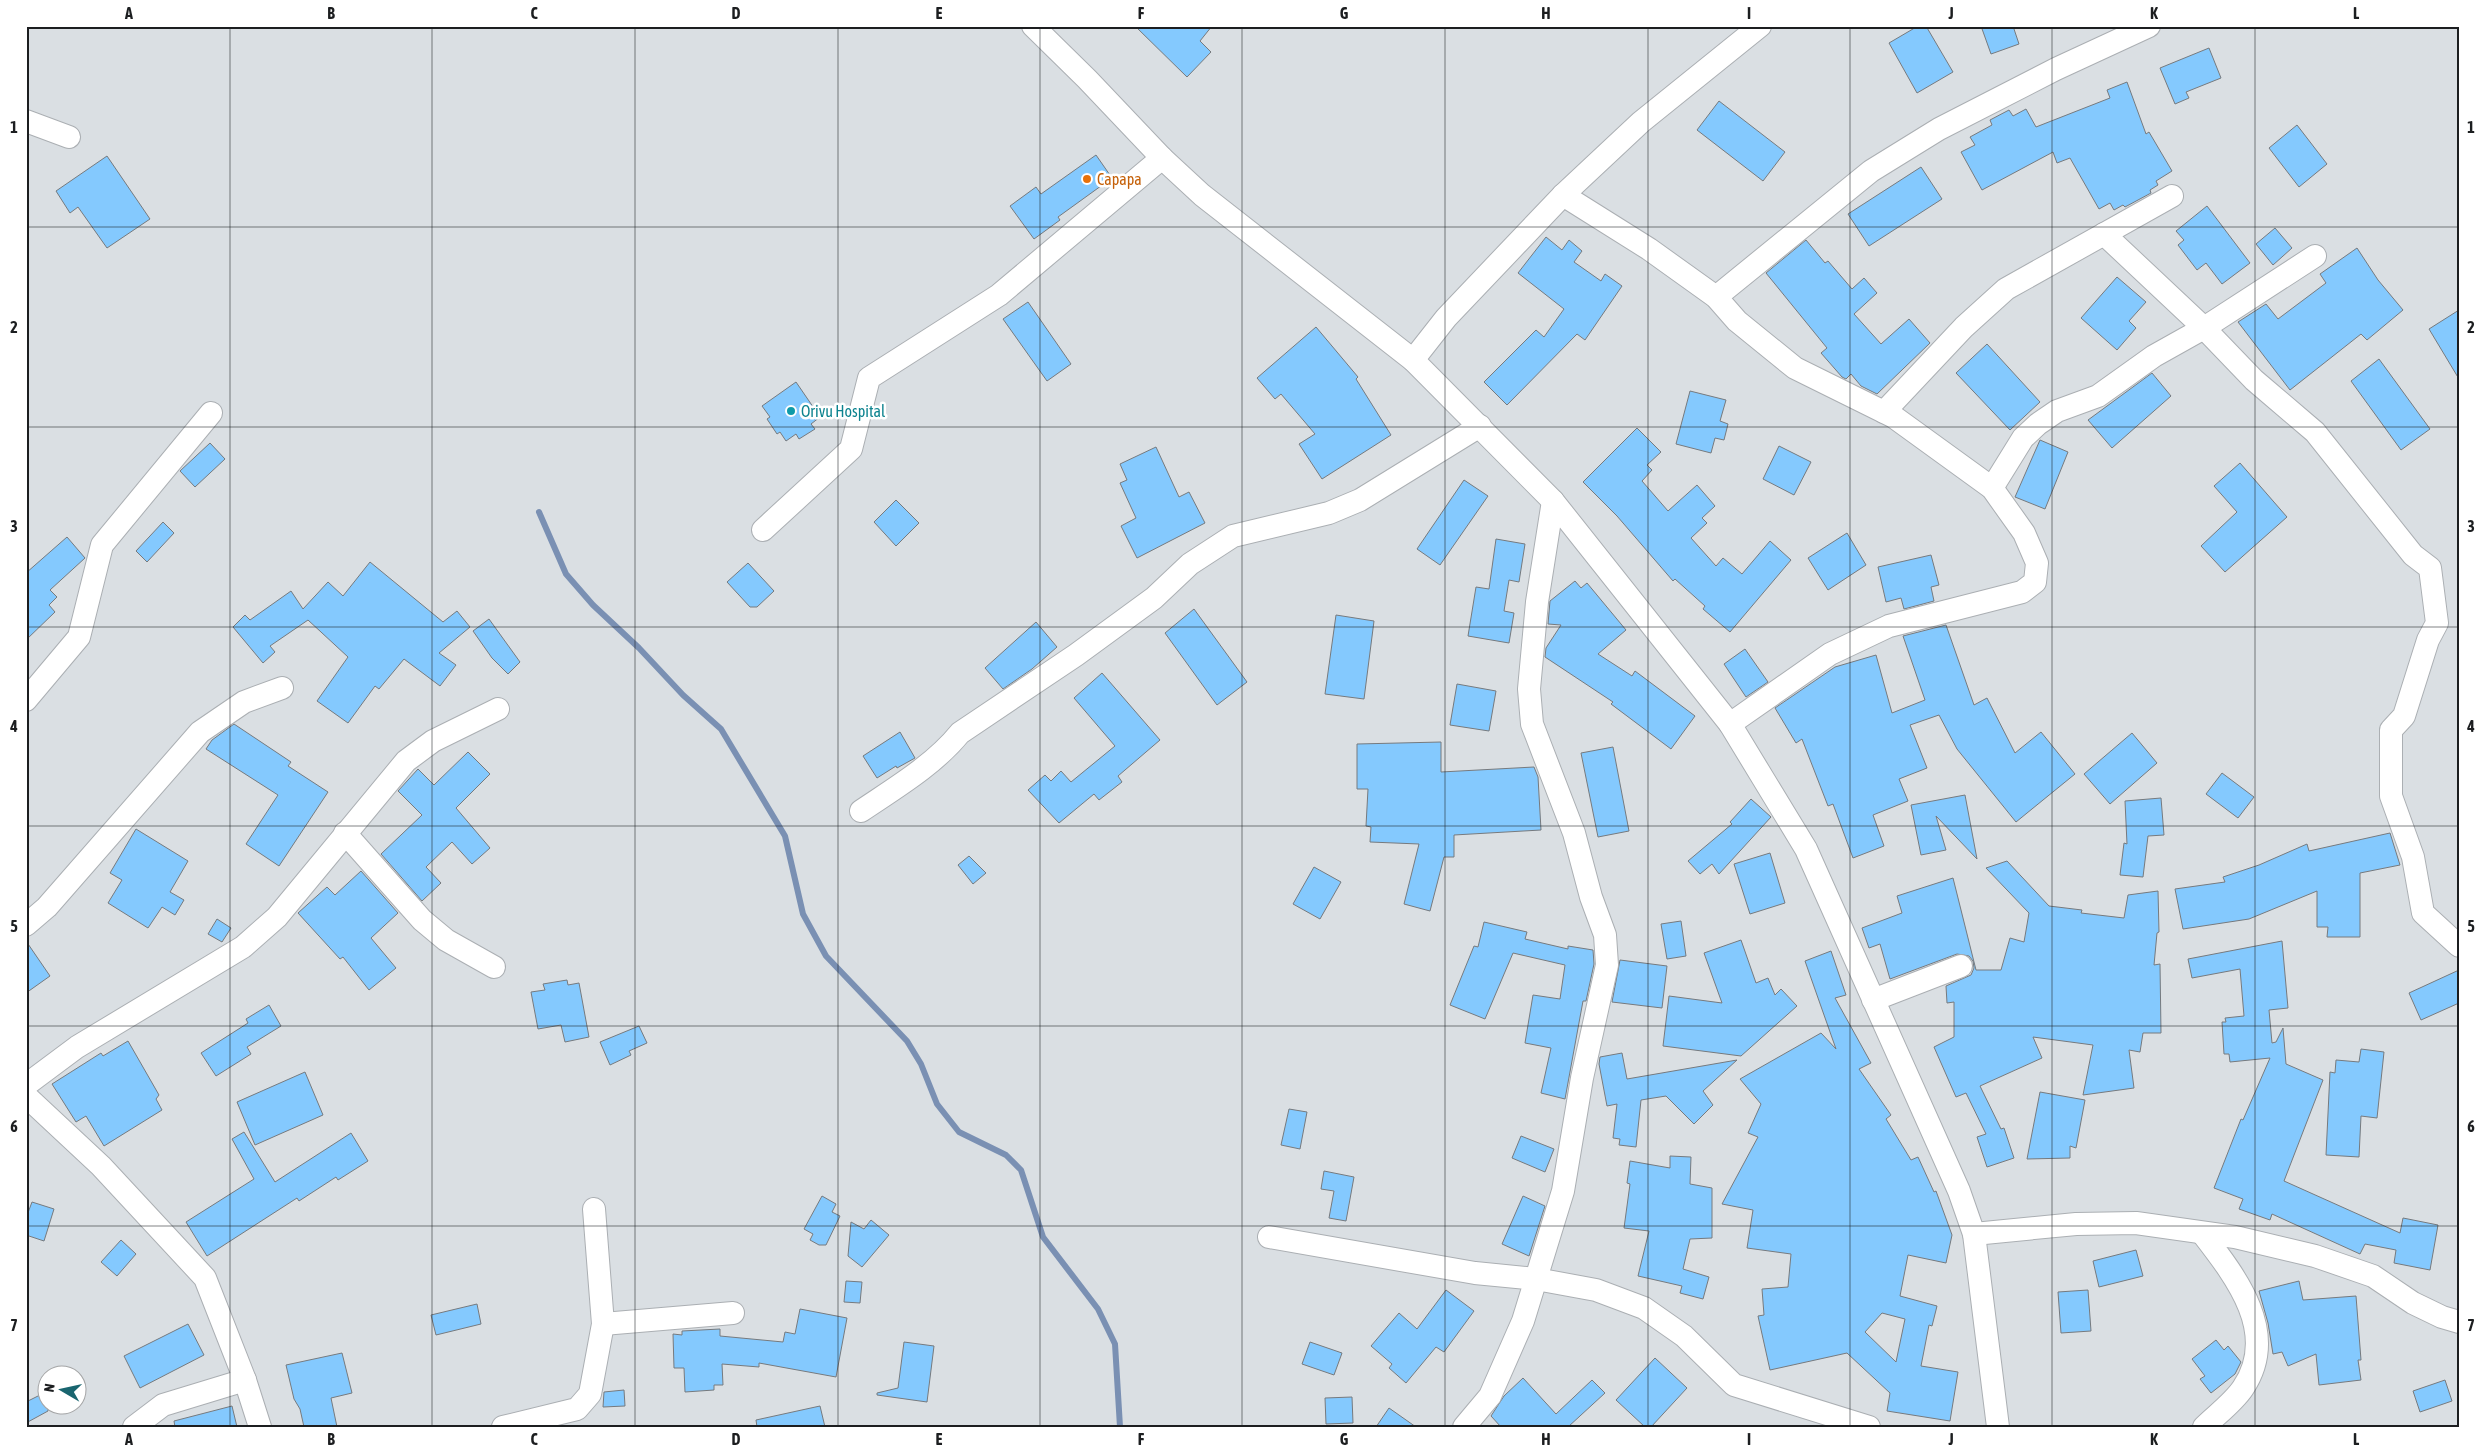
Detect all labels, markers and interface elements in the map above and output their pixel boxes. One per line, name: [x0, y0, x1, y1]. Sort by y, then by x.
text: A: [124, 4, 133, 22]
text: B: [327, 4, 335, 22]
text: C: [530, 4, 538, 22]
text: D: [732, 4, 741, 22]
text: E: [936, 4, 943, 22]
text: F: [1138, 4, 1145, 22]
text: G: [1340, 4, 1349, 22]
text: H: [1541, 4, 1551, 22]
text: I: [1747, 4, 1751, 22]
text: J: [1947, 4, 1954, 22]
text: K: [2150, 4, 2158, 22]
text: L: [2353, 4, 2360, 22]
text: 1: [10, 118, 18, 136]
text: 1: [2467, 118, 2475, 136]
place label: Capapa: [1097, 170, 1142, 189]
marker: Capapa: [1081, 173, 1093, 185]
text: 2: [10, 318, 18, 336]
text: 2: [2467, 318, 2475, 336]
place label: Orivu Hospital: [801, 402, 886, 421]
marker: Orivu Hospital: [785, 405, 797, 417]
text: 3: [10, 517, 18, 535]
text: 3: [2467, 517, 2475, 535]
text: 4: [9, 717, 18, 735]
text: 4: [2466, 717, 2475, 735]
text: 5: [10, 917, 18, 935]
text: 5: [2467, 917, 2475, 935]
text: 6: [10, 1117, 18, 1135]
text: 6: [2467, 1117, 2475, 1135]
text: 7: [10, 1316, 18, 1334]
text: 7: [2467, 1316, 2475, 1334]
north arrow: [38, 1366, 88, 1416]
text: N: [41, 1383, 58, 1393]
text: A: [124, 1430, 133, 1448]
text: B: [327, 1430, 335, 1448]
text: C: [530, 1430, 538, 1448]
text: D: [732, 1430, 741, 1448]
text: E: [936, 1430, 943, 1448]
text: F: [1138, 1430, 1145, 1448]
text: G: [1340, 1430, 1349, 1448]
text: H: [1541, 1430, 1551, 1448]
text: I: [1747, 1430, 1751, 1448]
text: J: [1947, 1430, 1954, 1448]
text: K: [2150, 1430, 2158, 1448]
text: L: [2353, 1430, 2360, 1448]

